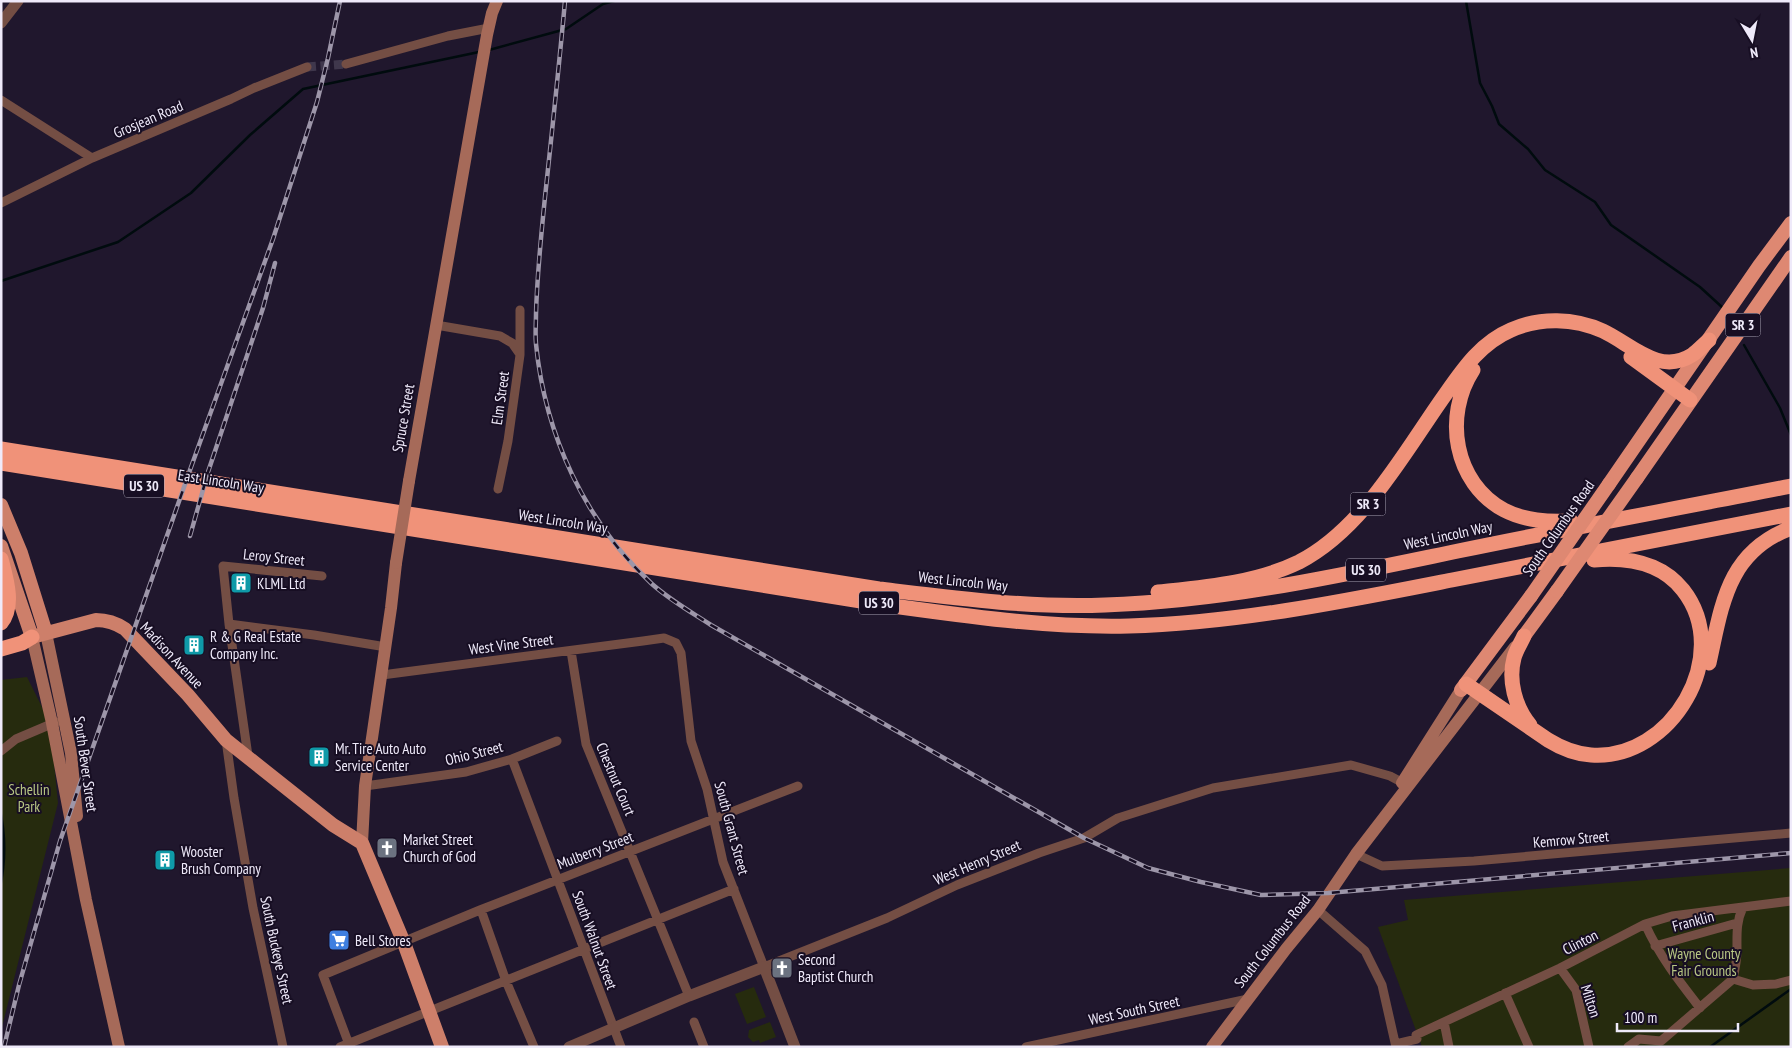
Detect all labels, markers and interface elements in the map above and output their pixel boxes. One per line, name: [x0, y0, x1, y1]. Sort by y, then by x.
north arrow: [1727, 15, 1777, 65]
text: N: [1749, 43, 1760, 62]
street label: Grosjean Road: [110, 96, 186, 142]
road number: SR 3: [1726, 314, 1760, 336]
street label: Elm Street: [487, 370, 513, 426]
street label: Spruce Street: [388, 382, 418, 454]
street label: East Lincoln Way: [177, 465, 266, 497]
road number: US 30: [124, 474, 164, 498]
street label: South Columbus Road: [1518, 476, 1598, 580]
road number: SR 3: [1350, 492, 1386, 516]
street label: West Lincoln Way: [517, 505, 609, 537]
street label: West Lincoln Way: [1402, 516, 1494, 554]
street label: Leroy Street: [242, 544, 306, 570]
road number: US 30: [1346, 558, 1386, 582]
street label: West Lincoln Way: [917, 567, 1009, 595]
building icon: KLML Ltd: [229, 571, 253, 595]
place label: KLML Ltd: [257, 574, 305, 593]
road number: US 30: [859, 592, 899, 614]
street label: Madison Avenue: [136, 618, 208, 692]
place label: R & G Real Estate Company Inc.: [210, 627, 301, 663]
street label: West Vine Street: [468, 629, 554, 659]
building icon: R & G Real Estate Company Inc.: [182, 633, 206, 657]
street label: South Bever Street: [70, 715, 102, 813]
street label: Ohio Street: [443, 737, 505, 769]
place label: Mr. Tire Auto Auto Service Center: [335, 739, 426, 775]
street label: Chestnut Court: [592, 740, 640, 818]
building icon: Mr. Tire Auto Auto Service Center: [307, 745, 331, 769]
street label: South Grant Street: [710, 779, 754, 877]
park label: Schellin Park: [8, 780, 50, 816]
street label: Kemrow Street: [1532, 826, 1610, 852]
street label: Mulberry Street: [554, 827, 636, 873]
place label: Market Street Church of God: [403, 830, 476, 866]
street label: West Henry Street: [931, 835, 1023, 889]
church icon: Market Street Church of God: [375, 836, 399, 860]
place label: Wooster Brush Company: [181, 842, 261, 878]
building icon: Wooster Brush Company: [153, 848, 177, 872]
street label: South Walnut Street: [568, 888, 622, 992]
street label: South Columbus Road: [1230, 891, 1314, 991]
street label: South Buckeye Street: [256, 894, 298, 1006]
street label: Franklin: [1670, 906, 1716, 936]
street label: Clinton: [1559, 925, 1601, 959]
supermarket icon: Bell Stores: [327, 928, 351, 952]
place label: Bell Stores: [355, 931, 411, 950]
park label: Wayne County Fair Grounds: [1668, 944, 1741, 980]
place label: Second Baptist Church: [798, 950, 873, 986]
church icon: Second Baptist Church: [770, 956, 794, 980]
street label: Milton: [1577, 982, 1605, 1020]
street label: West South Street: [1087, 991, 1181, 1029]
scale bar: [1617, 1000, 1738, 1032]
text: 100 m: [1624, 1008, 1657, 1027]

